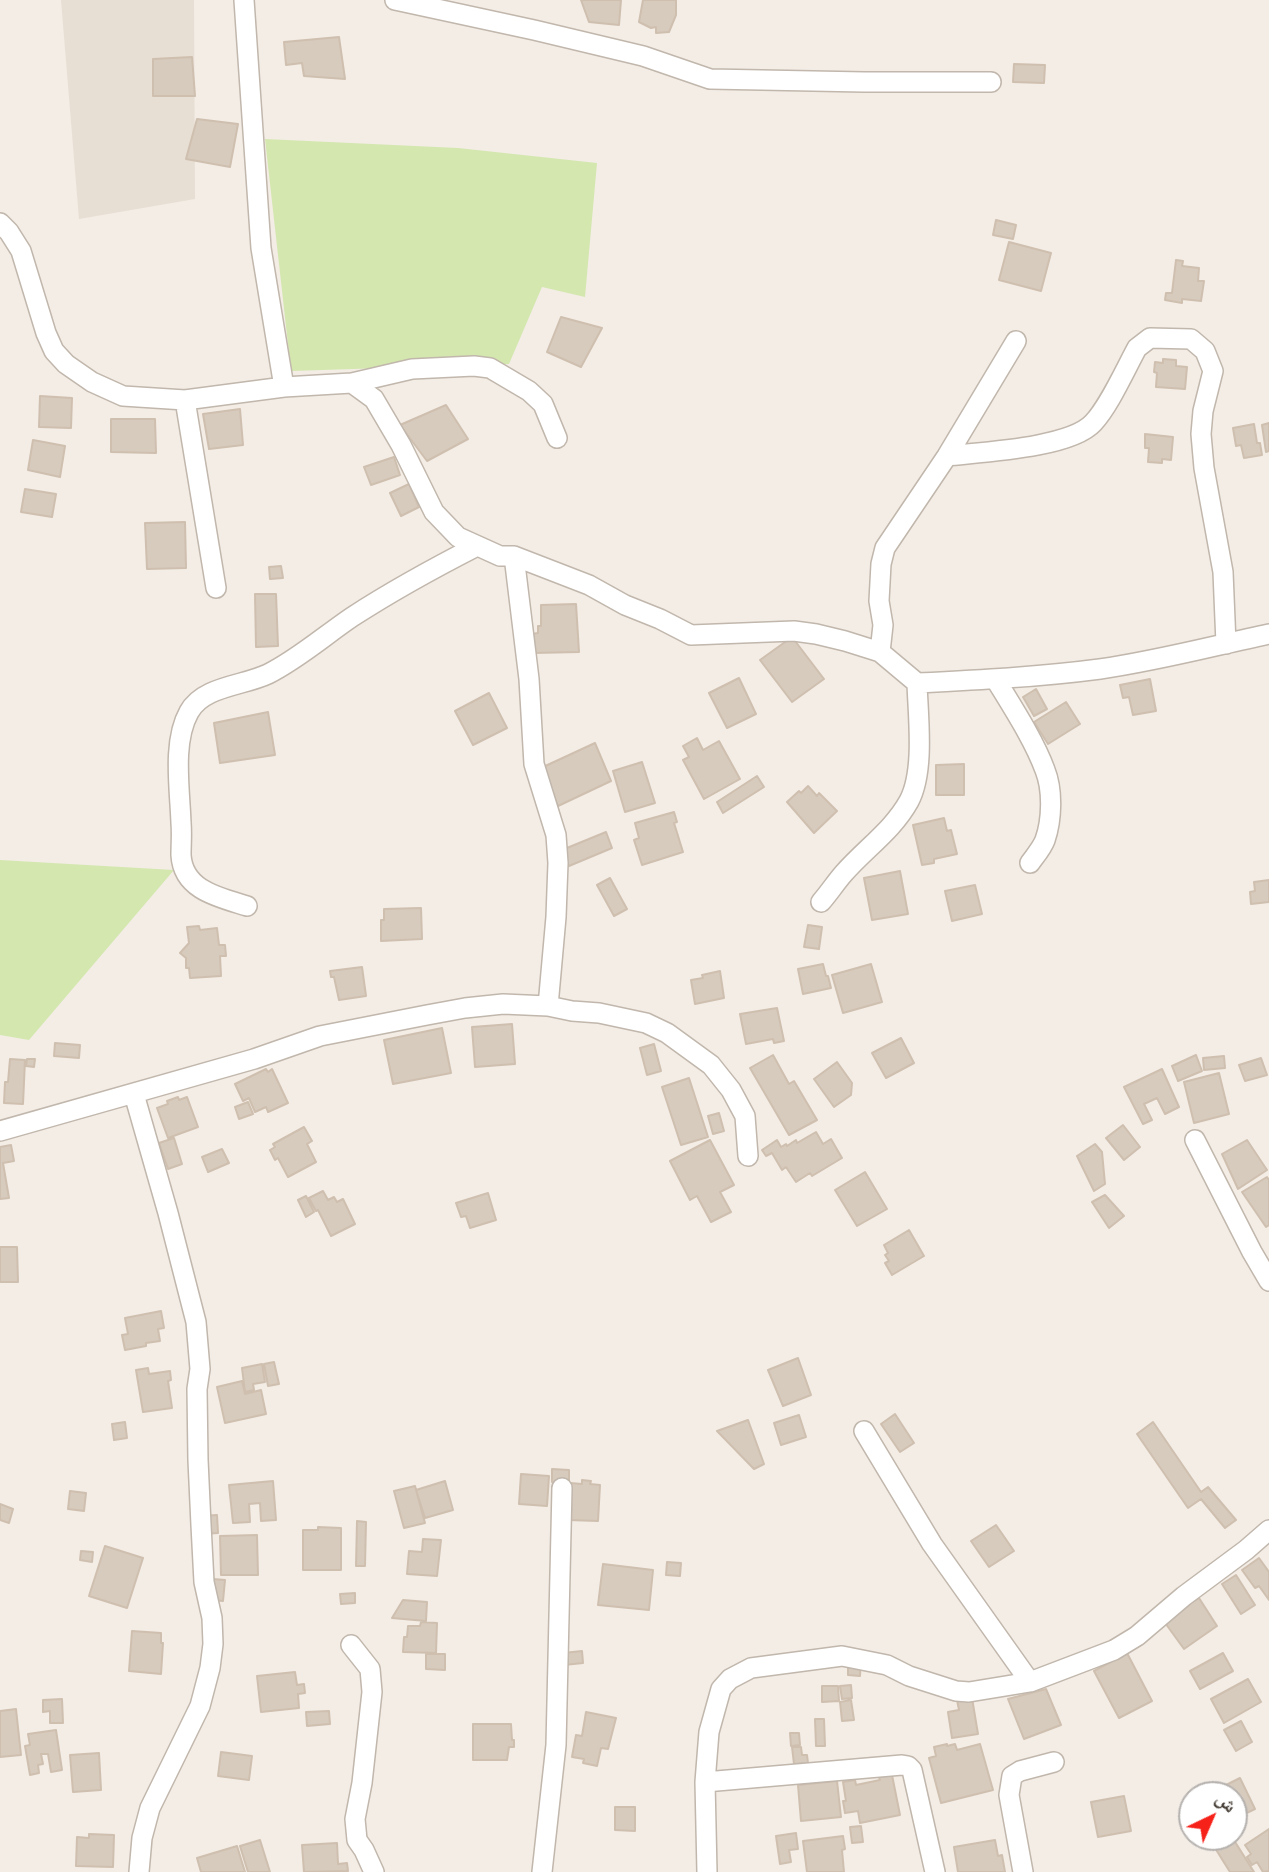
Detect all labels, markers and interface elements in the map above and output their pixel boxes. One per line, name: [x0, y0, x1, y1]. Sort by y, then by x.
north arrow: [1178, 1781, 1248, 1851]
text: ش: [1211, 1787, 1242, 1817]

